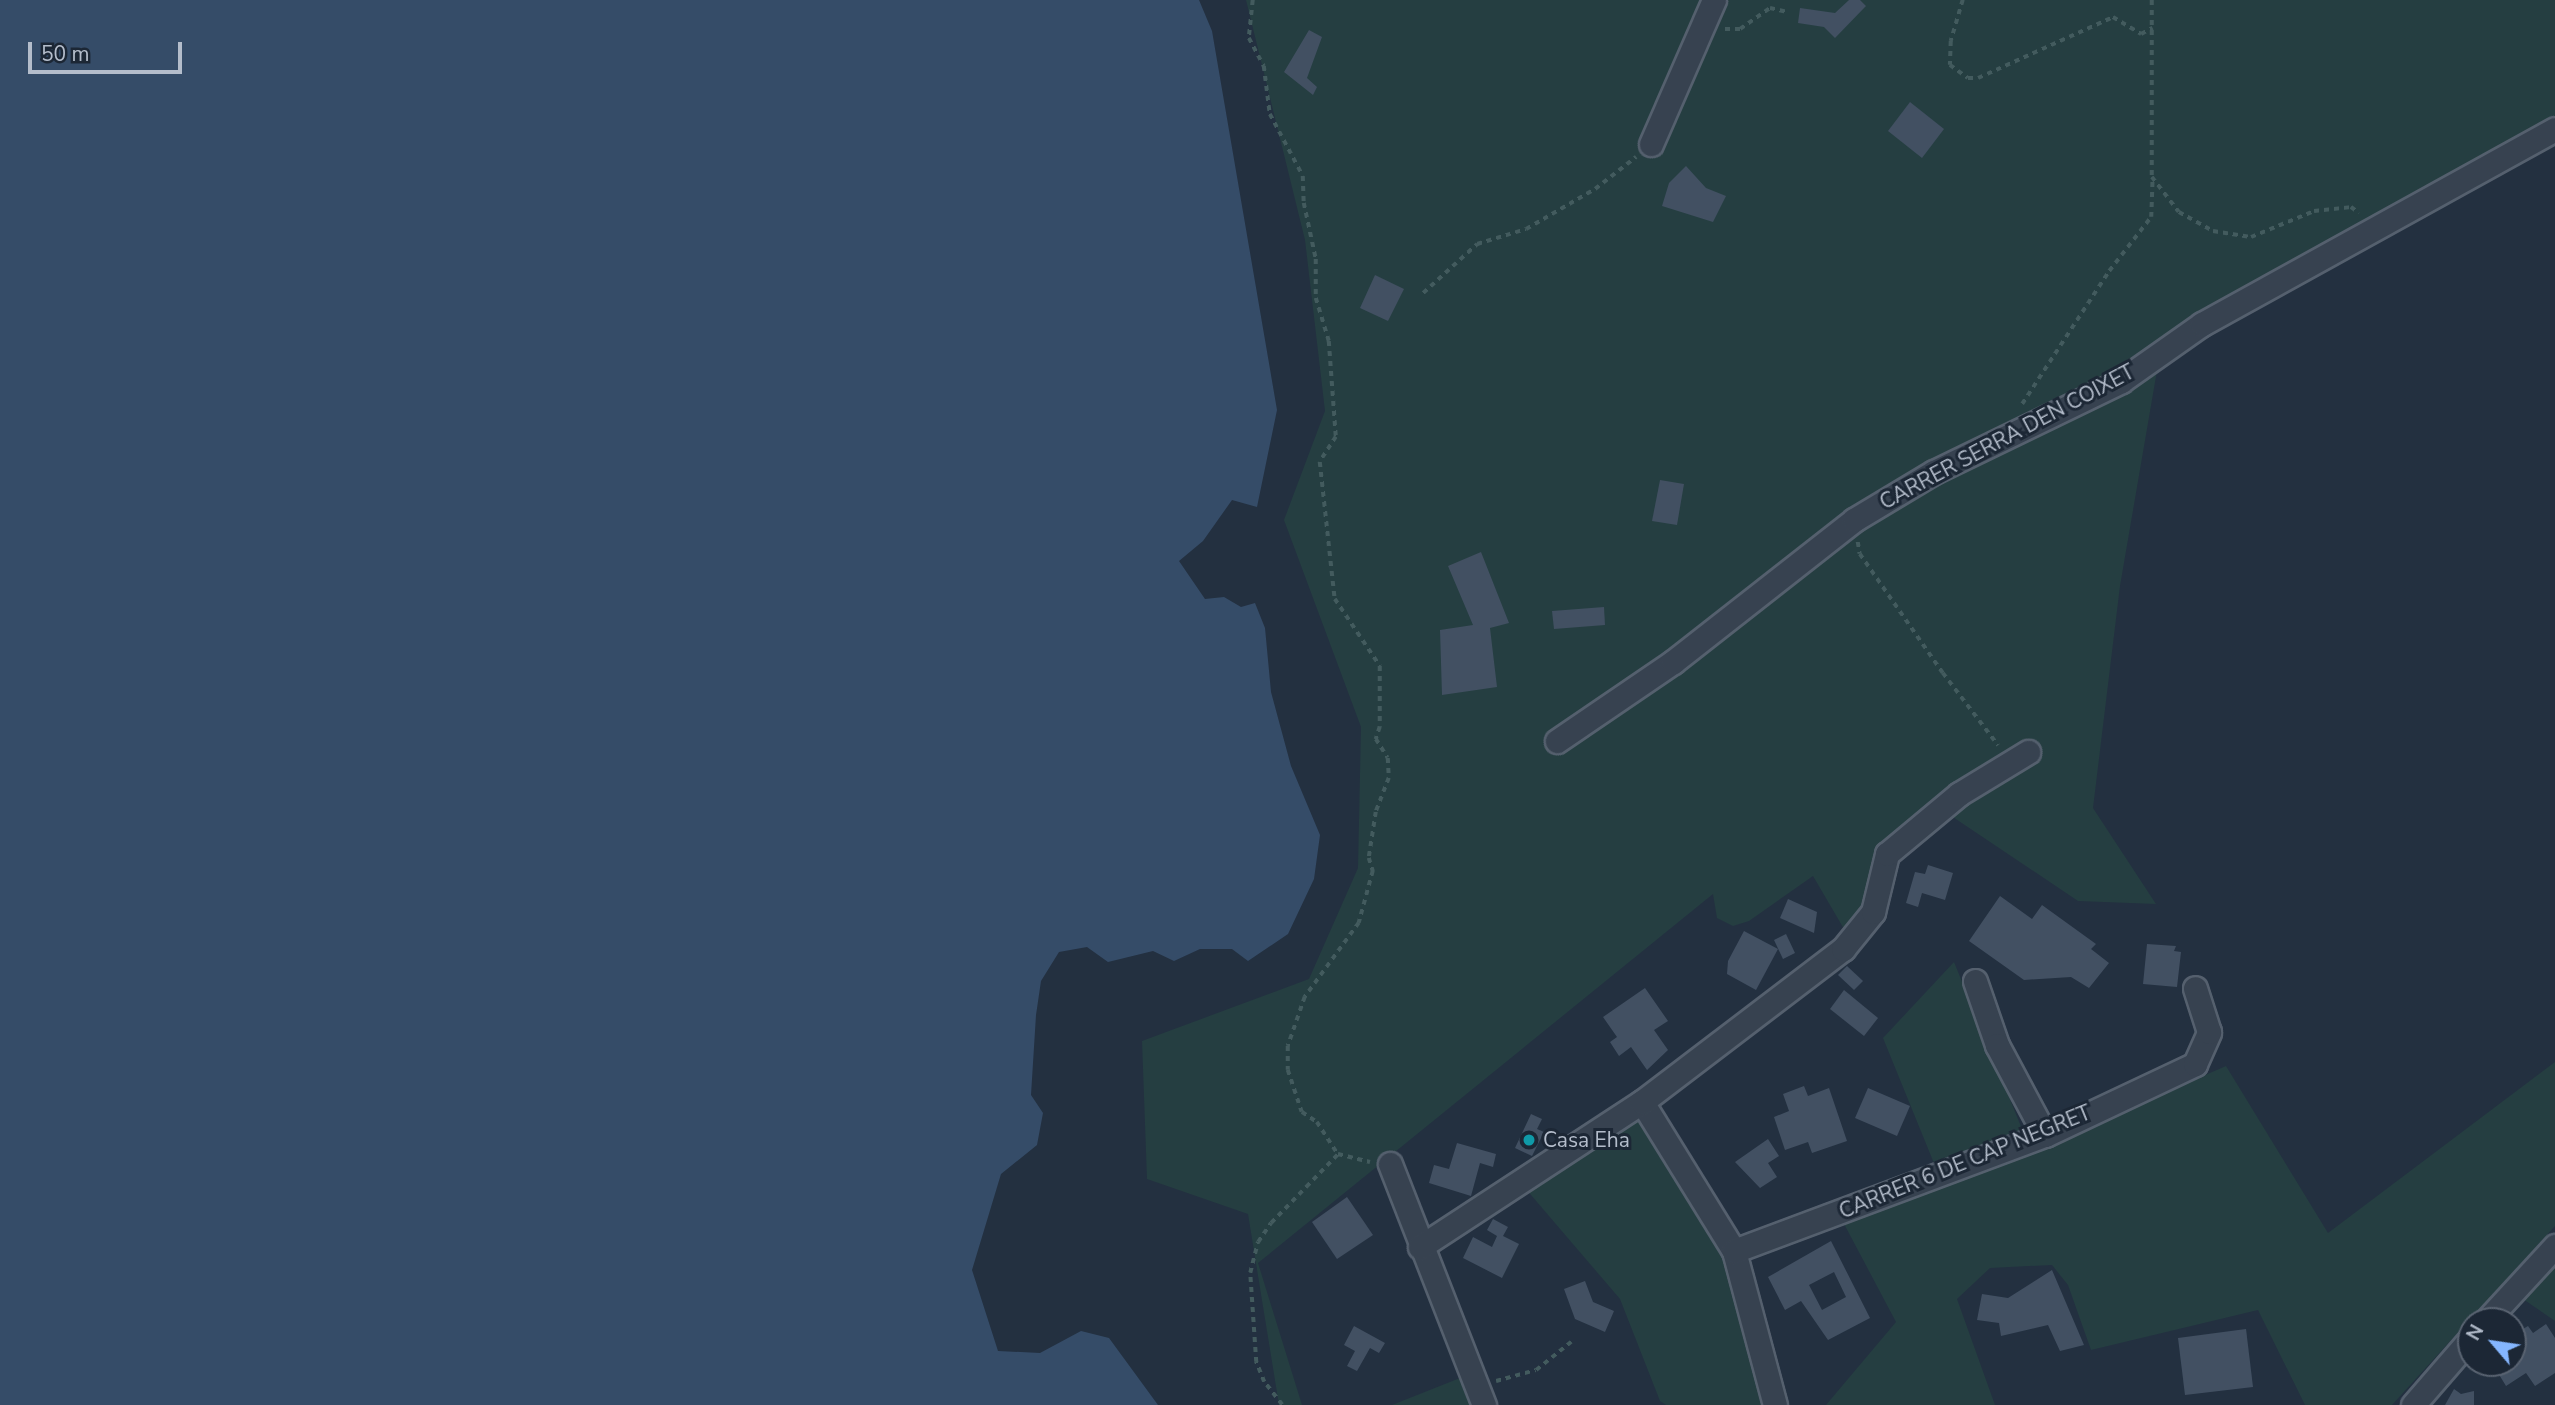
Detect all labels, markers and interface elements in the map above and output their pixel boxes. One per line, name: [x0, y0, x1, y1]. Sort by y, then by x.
scale bar: [32, 28, 186, 72]
text: 50 m: [41, 40, 90, 68]
street label: CARRER SERRA DEN COIXET: [1875, 359, 2139, 515]
street label: CARRER 6 DE CAP NEGRET: [1835, 1100, 2095, 1224]
place label: Casa Eha: [1543, 1127, 1630, 1153]
marker: Casa Eha: [1521, 1132, 1537, 1148]
north arrow: [2457, 1307, 2527, 1377]
text: N: [2461, 1320, 2490, 1345]

